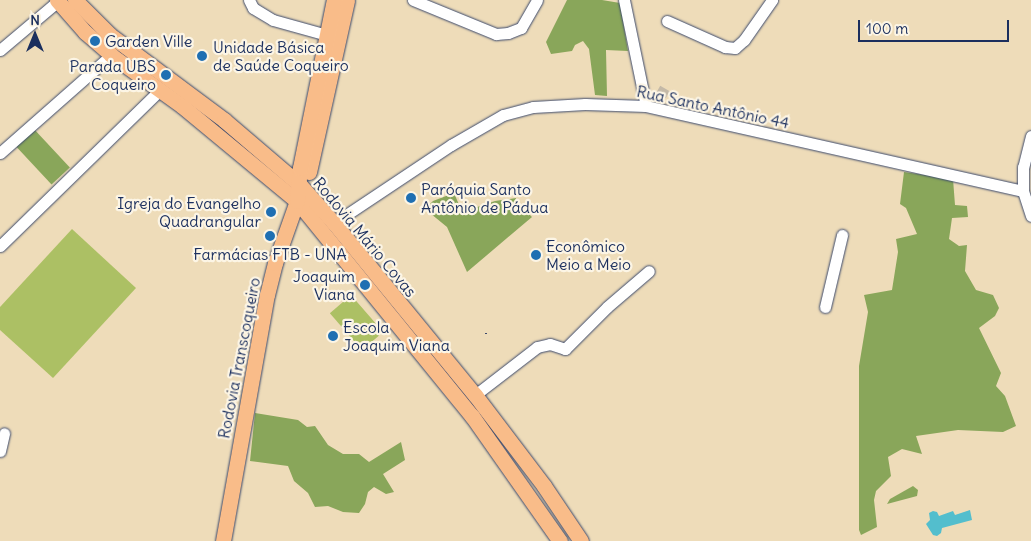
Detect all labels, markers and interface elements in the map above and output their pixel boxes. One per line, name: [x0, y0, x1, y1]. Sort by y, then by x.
north arrow: [10, 10, 60, 60]
scale bar: [861, 10, 1012, 42]
text: N: [30, 11, 40, 29]
text: 100 m: [866, 19, 908, 38]
place label: Garden Ville: [105, 31, 192, 51]
marker: Garden Ville: [89, 35, 101, 47]
place label: Unidade Básica de Saúde Coqueiro: [213, 37, 349, 75]
marker: Unidade Básica de Saúde Coqueiro: [195, 49, 209, 63]
place label: Parada UBS Coqueiro: [70, 56, 156, 94]
marker: Parada UBS Coqueiro: [160, 69, 172, 81]
street label: Rua Santo Antônio 44: [635, 81, 791, 133]
street label: Rodovia Mário Covas: [309, 173, 421, 301]
place label: Paróquia Santo Antônio de Pádua: [421, 179, 548, 217]
marker: Paróquia Santo Antônio de Pádua: [405, 192, 417, 204]
place label: Igreja do Evangelho Quadrangular: [117, 193, 261, 231]
marker: Igreja do Evangelho Quadrangular: [265, 206, 277, 218]
marker: Farmácias FTB - UNA: [264, 230, 276, 242]
place label: Econômico Meio a Meio: [546, 236, 631, 274]
place label: Farmácias FTB - UNA: [193, 244, 347, 264]
marker: Econômico Meio a Meio: [530, 249, 542, 261]
place label: Joaquim Viana: [293, 266, 355, 304]
street label: Rodovia Transcoqueiro: [214, 276, 264, 440]
marker: Joaquim Viana: [359, 279, 371, 291]
place label: Escola Joaquim Viana: [343, 317, 450, 355]
marker: Escola Joaquim Viana: [327, 330, 339, 342]

